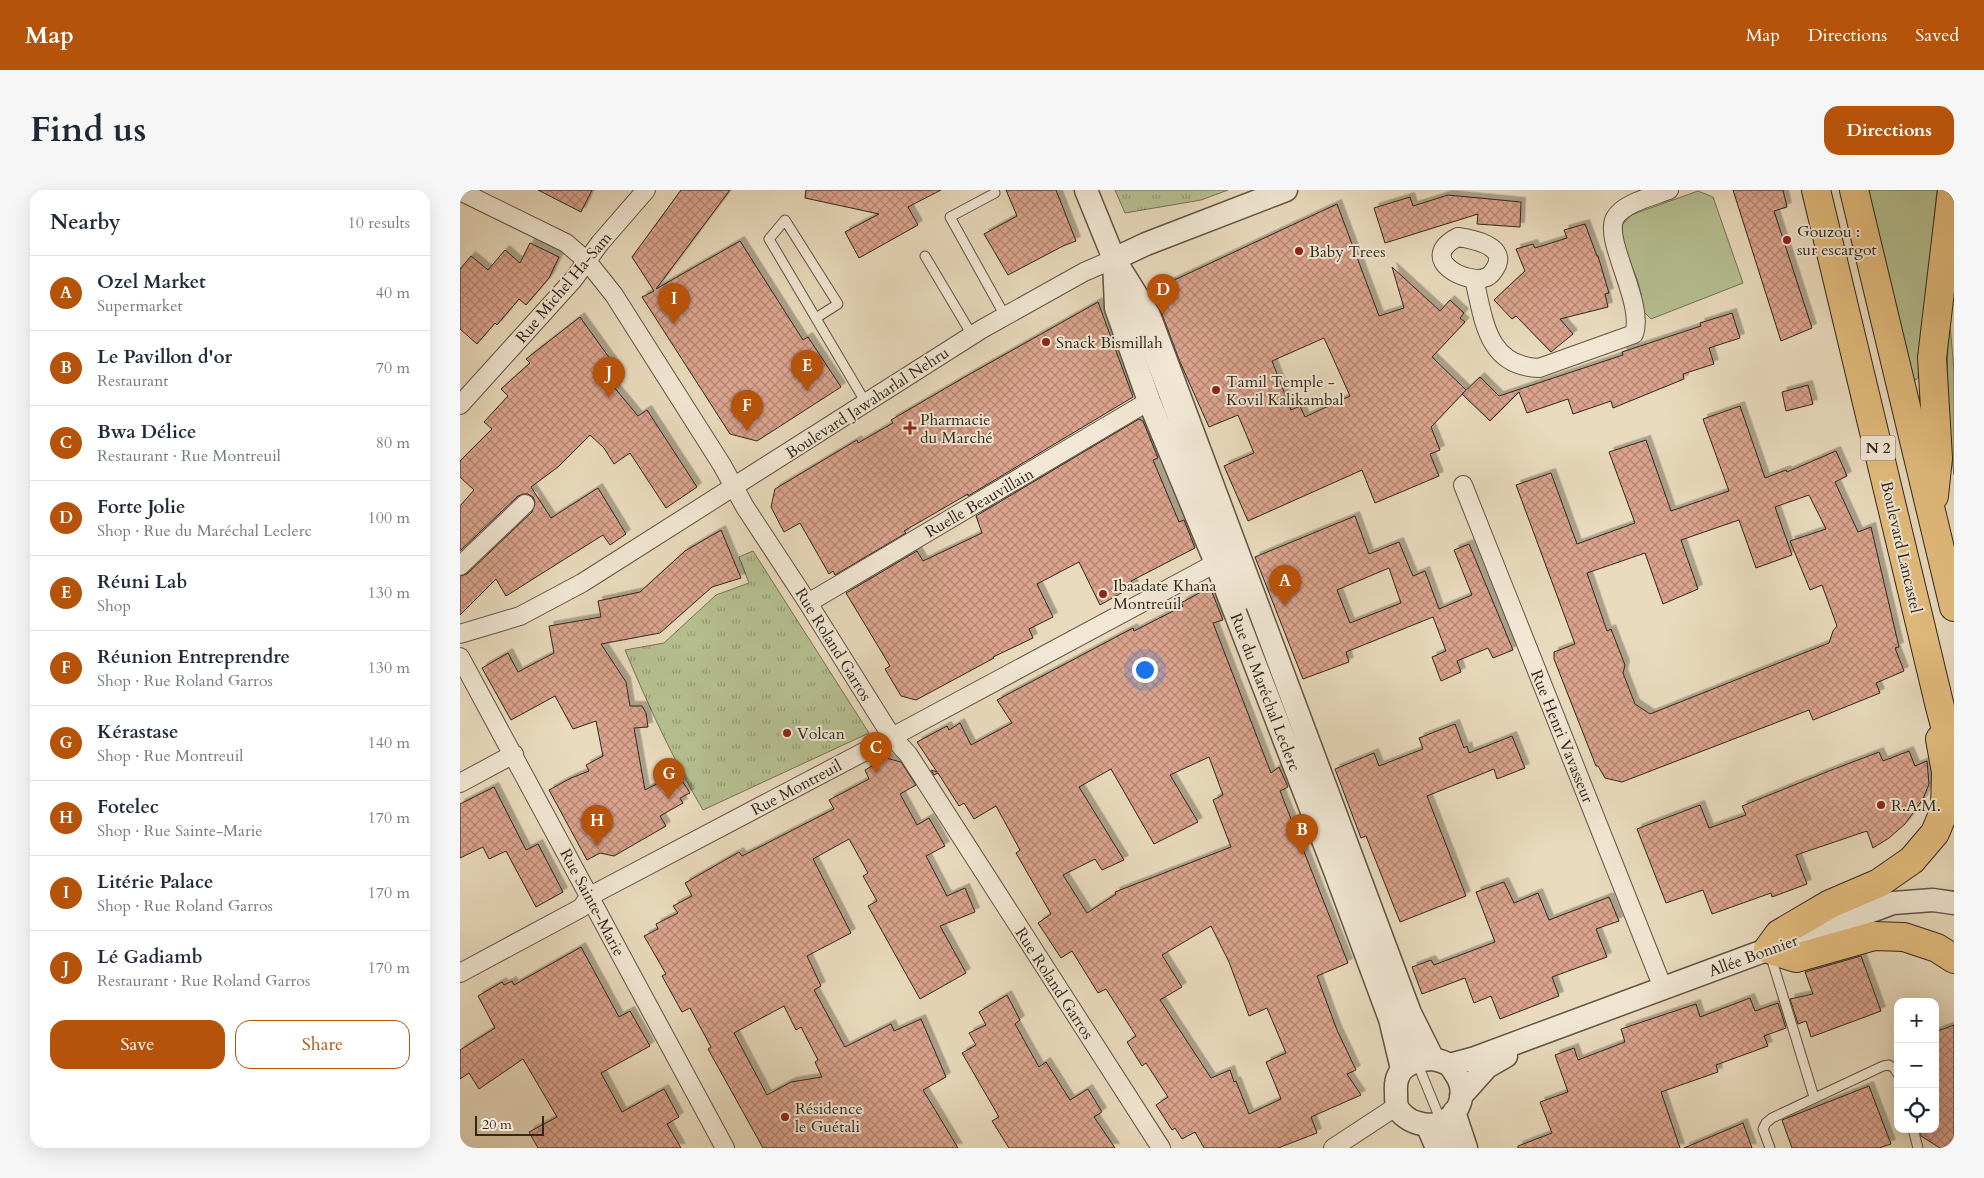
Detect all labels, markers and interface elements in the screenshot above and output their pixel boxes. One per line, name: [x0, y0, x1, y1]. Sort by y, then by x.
text: Map: [25, 19, 74, 52]
text: Map: [1746, 23, 1780, 48]
text: Directions: [1808, 23, 1887, 48]
text: Saved: [1915, 23, 1959, 48]
text: Find us: [30, 106, 146, 154]
button: Directions: [1824, 106, 1954, 155]
text: Nearby: [50, 208, 121, 237]
text: 10 results: [348, 212, 410, 234]
place label: Gouzou : sur escargot: [1797, 221, 1877, 261]
street label: Rue Michel Ha-Sam: [511, 227, 617, 348]
marker: Gouzou : sur escargot: [1781, 234, 1793, 246]
place label: Baby Trees: [1309, 241, 1386, 263]
marker: Baby Trees: [1293, 245, 1305, 257]
text: Ozel Market: [97, 269, 206, 295]
pin: D: [1147, 274, 1179, 315]
text: A: [60, 282, 72, 304]
text: 40 m: [376, 282, 410, 304]
pin: I: [658, 283, 690, 324]
text: Supermarket: [97, 295, 183, 317]
place label: Snack Bismillah: [1056, 332, 1163, 354]
marker: Snack Bismillah: [1040, 336, 1052, 348]
street label: Boulevard Jawaharlal Nehru: [782, 342, 954, 464]
text: Le Pavillon d'or: [97, 344, 232, 370]
pin: E: [791, 350, 823, 391]
text: B: [60, 357, 72, 379]
text: 70 m: [376, 357, 410, 379]
pin: J: [593, 357, 625, 398]
text: Restaurant: [97, 370, 168, 392]
place label: Tamil Temple - Kovil Kalikambal: [1226, 371, 1343, 411]
marker: Tamil Temple - Kovil Kalikambal: [1210, 384, 1222, 396]
pin: F: [731, 390, 763, 431]
place label: Pharmacie du Marché: [920, 409, 993, 449]
text: Bwa Délice: [97, 419, 197, 445]
marker: Pharmacie du Marché: [904, 422, 916, 434]
text: C: [60, 432, 72, 454]
text: 80 m: [376, 432, 410, 454]
road number: N 2: [1860, 436, 1896, 460]
text: Restaurant · Rue Montreuil: [97, 445, 281, 467]
street label: Ruelle Beauvillain: [921, 463, 1038, 543]
street label: Boulevard Lancastel: [1875, 479, 1927, 615]
text: Forte Jolie: [97, 494, 185, 520]
text: D: [59, 507, 73, 529]
text: 100 m: [368, 507, 410, 529]
text: Shop · Rue du Maréchal Leclerc: [97, 520, 312, 542]
pin: A: [1269, 565, 1301, 606]
text: Réuni Lab: [97, 569, 187, 595]
place label: Ibaadate Khana Montreuil: [1113, 575, 1217, 615]
text: E: [61, 582, 71, 604]
text: 130 m: [368, 582, 410, 604]
street label: Rue Roland Garros: [790, 584, 877, 705]
marker: Ibaadate Khana Montreuil: [1097, 588, 1109, 600]
text: Shop: [97, 595, 131, 617]
street label: Rue du Maréchal Leclerc: [1225, 610, 1305, 775]
text: Réunion Entreprendre: [97, 644, 290, 670]
text: F: [61, 657, 71, 679]
text: 130 m: [368, 657, 410, 679]
your location: [1132, 657, 1158, 683]
street label: Rue Henri Vavasseur: [1525, 666, 1599, 807]
text: Shop · Rue Roland Garros: [97, 670, 273, 692]
text: Kérastase: [97, 719, 178, 745]
place label: Volcan: [797, 723, 845, 745]
marker: Volcan: [781, 727, 793, 739]
text: G: [59, 732, 73, 754]
text: 140 m: [368, 732, 410, 754]
pin: C: [860, 732, 892, 773]
text: Shop · Rue Montreuil: [97, 745, 243, 767]
street label: Rue Montreuil: [747, 755, 846, 821]
pin: G: [653, 758, 685, 799]
text: Fotelec: [97, 794, 159, 820]
place label: R.A.M.: [1891, 795, 1941, 817]
marker: R.A.M.: [1875, 799, 1887, 811]
pin: H: [581, 805, 613, 846]
text: H: [59, 807, 73, 829]
text: 170 m: [368, 807, 410, 829]
pin: B: [1286, 814, 1318, 855]
text: Shop · Rue Sainte-Marie: [97, 820, 263, 842]
street label: Rue Sainte-Marie: [554, 845, 630, 960]
text: Litérie Palace: [97, 869, 214, 895]
text: I: [63, 882, 69, 904]
text: 170 m: [368, 882, 410, 904]
text: Shop · Rue Roland Garros: [97, 895, 273, 917]
street label: Rue Roland Garros: [1010, 923, 1099, 1044]
street label: Allée Bonnier: [1706, 930, 1801, 982]
text: Lé Gadiamb: [97, 944, 203, 970]
text: J: [63, 957, 69, 979]
text: 170 m: [368, 957, 410, 979]
text: Restaurant · Rue Roland Garros: [97, 970, 310, 992]
map controls: [1894, 998, 1939, 1133]
button: +: [1894, 998, 1939, 1043]
button: Save: [50, 1020, 225, 1069]
button: Share: [235, 1020, 410, 1069]
button: −: [1894, 1043, 1939, 1088]
button: locate: [1894, 1088, 1939, 1133]
place label: Résidence le Guétali: [795, 1098, 863, 1138]
marker: Résidence le Guétali: [779, 1111, 791, 1123]
scale bar: [475, 1113, 544, 1136]
text: 20 m: [482, 1115, 512, 1134]

